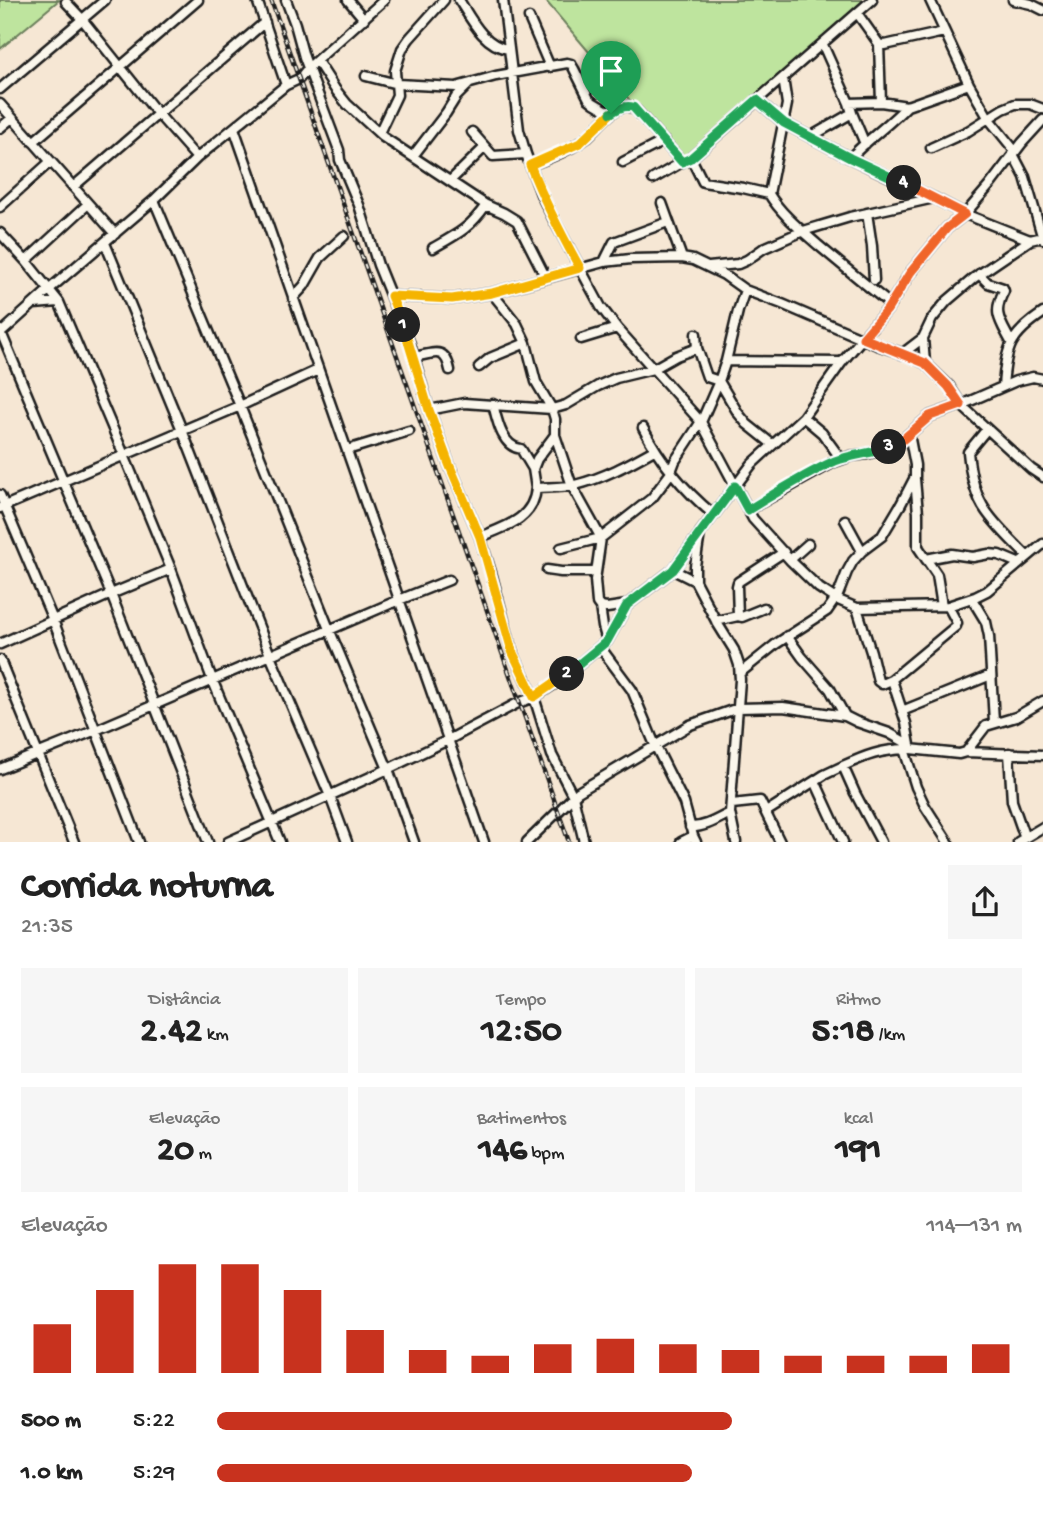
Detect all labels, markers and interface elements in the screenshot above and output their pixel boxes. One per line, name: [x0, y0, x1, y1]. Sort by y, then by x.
pin: [581, 41, 641, 113]
icon: arrive: [592, 52, 630, 90]
pin: 4: [886, 166, 922, 200]
text: 4: [899, 171, 908, 194]
pin: 1: [386, 308, 420, 342]
text: 1: [399, 313, 406, 336]
pin: 3: [872, 430, 906, 464]
text: 3: [884, 435, 893, 458]
pin: 2: [550, 656, 584, 692]
text: 2: [562, 662, 571, 685]
button: share: [948, 865, 1022, 939]
text: Corrida noturna: [21, 866, 273, 910]
text: 21:35: [21, 914, 73, 941]
text: Distância: [149, 989, 220, 1012]
text: Tempo: [497, 989, 546, 1012]
text: Ritmo: [836, 989, 881, 1012]
text: 2.42: [140, 1012, 202, 1053]
text: 12:50: [481, 1012, 562, 1053]
text: 5:18: [812, 1012, 874, 1053]
text: km: [202, 1024, 229, 1047]
text: /km: [874, 1024, 905, 1047]
text: Elevação: [149, 1108, 220, 1131]
text: Batimentos: [477, 1108, 566, 1131]
text: kcal: [844, 1108, 873, 1131]
text: 20: [157, 1131, 194, 1172]
text: 146: [479, 1131, 527, 1172]
text: 191: [836, 1131, 881, 1172]
text: m: [194, 1143, 212, 1166]
text: bpm: [527, 1143, 564, 1166]
text: Elevação: [21, 1213, 108, 1240]
text: 114–131 m: [926, 1213, 1022, 1240]
text: 500 m: [21, 1408, 81, 1435]
text: 5:22: [133, 1408, 175, 1435]
text: 1.0 km: [21, 1460, 83, 1487]
text: 5:29: [133, 1460, 175, 1487]

